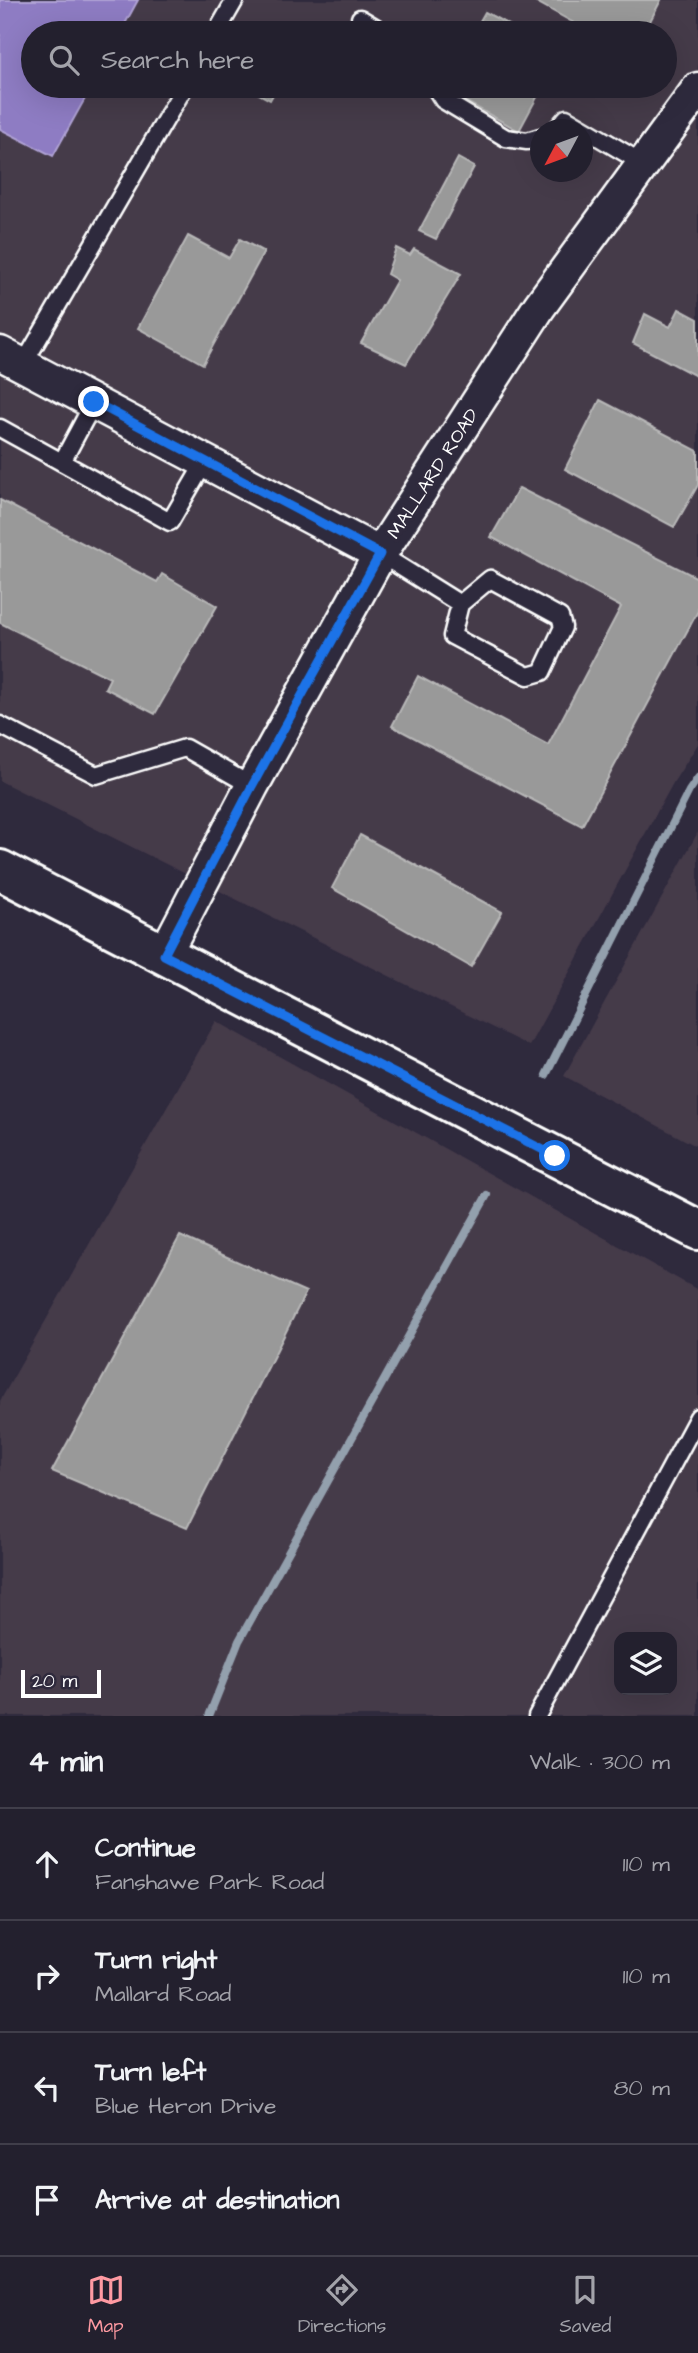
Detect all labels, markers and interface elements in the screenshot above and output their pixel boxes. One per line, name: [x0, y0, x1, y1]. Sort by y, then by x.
search box: [21, 21, 677, 98]
icon: search: [45, 41, 83, 79]
text: Search here: [101, 42, 254, 78]
north arrow: [530, 119, 593, 182]
route end: [78, 386, 109, 417]
street label: MALLARD ROAD: [381, 403, 486, 544]
route start: [539, 1140, 570, 1171]
map controls: [614, 1632, 677, 1695]
button: layers: [614, 1632, 677, 1695]
scale bar: [21, 1667, 102, 1699]
text: 20 m: [32, 1668, 77, 1695]
text: 4 min: [28, 1741, 103, 1783]
text: Walk · 300 m: [529, 1746, 670, 1778]
text: Continue: [95, 1830, 196, 1866]
icon: ahead: [28, 1845, 66, 1883]
text: 110 m: [622, 1848, 670, 1880]
text: Fanshawe Park Road: [95, 1866, 324, 1898]
text: Turn right: [95, 1942, 217, 1978]
icon: right: [28, 1957, 66, 1995]
text: 110 m: [622, 1960, 670, 1992]
text: Mallard Road: [95, 1978, 231, 2010]
text: Turn left: [95, 2054, 206, 2090]
icon: left: [28, 2069, 66, 2107]
text: 80 m: [613, 2072, 670, 2104]
text: Blue Heron Drive: [95, 2090, 276, 2122]
icon: arrive: [28, 2181, 66, 2219]
text: Arrive at destination: [95, 2182, 340, 2218]
tab: Map: [87, 2271, 125, 2340]
tab: Directions: [298, 2271, 386, 2340]
tab: Saved: [560, 2271, 611, 2340]

